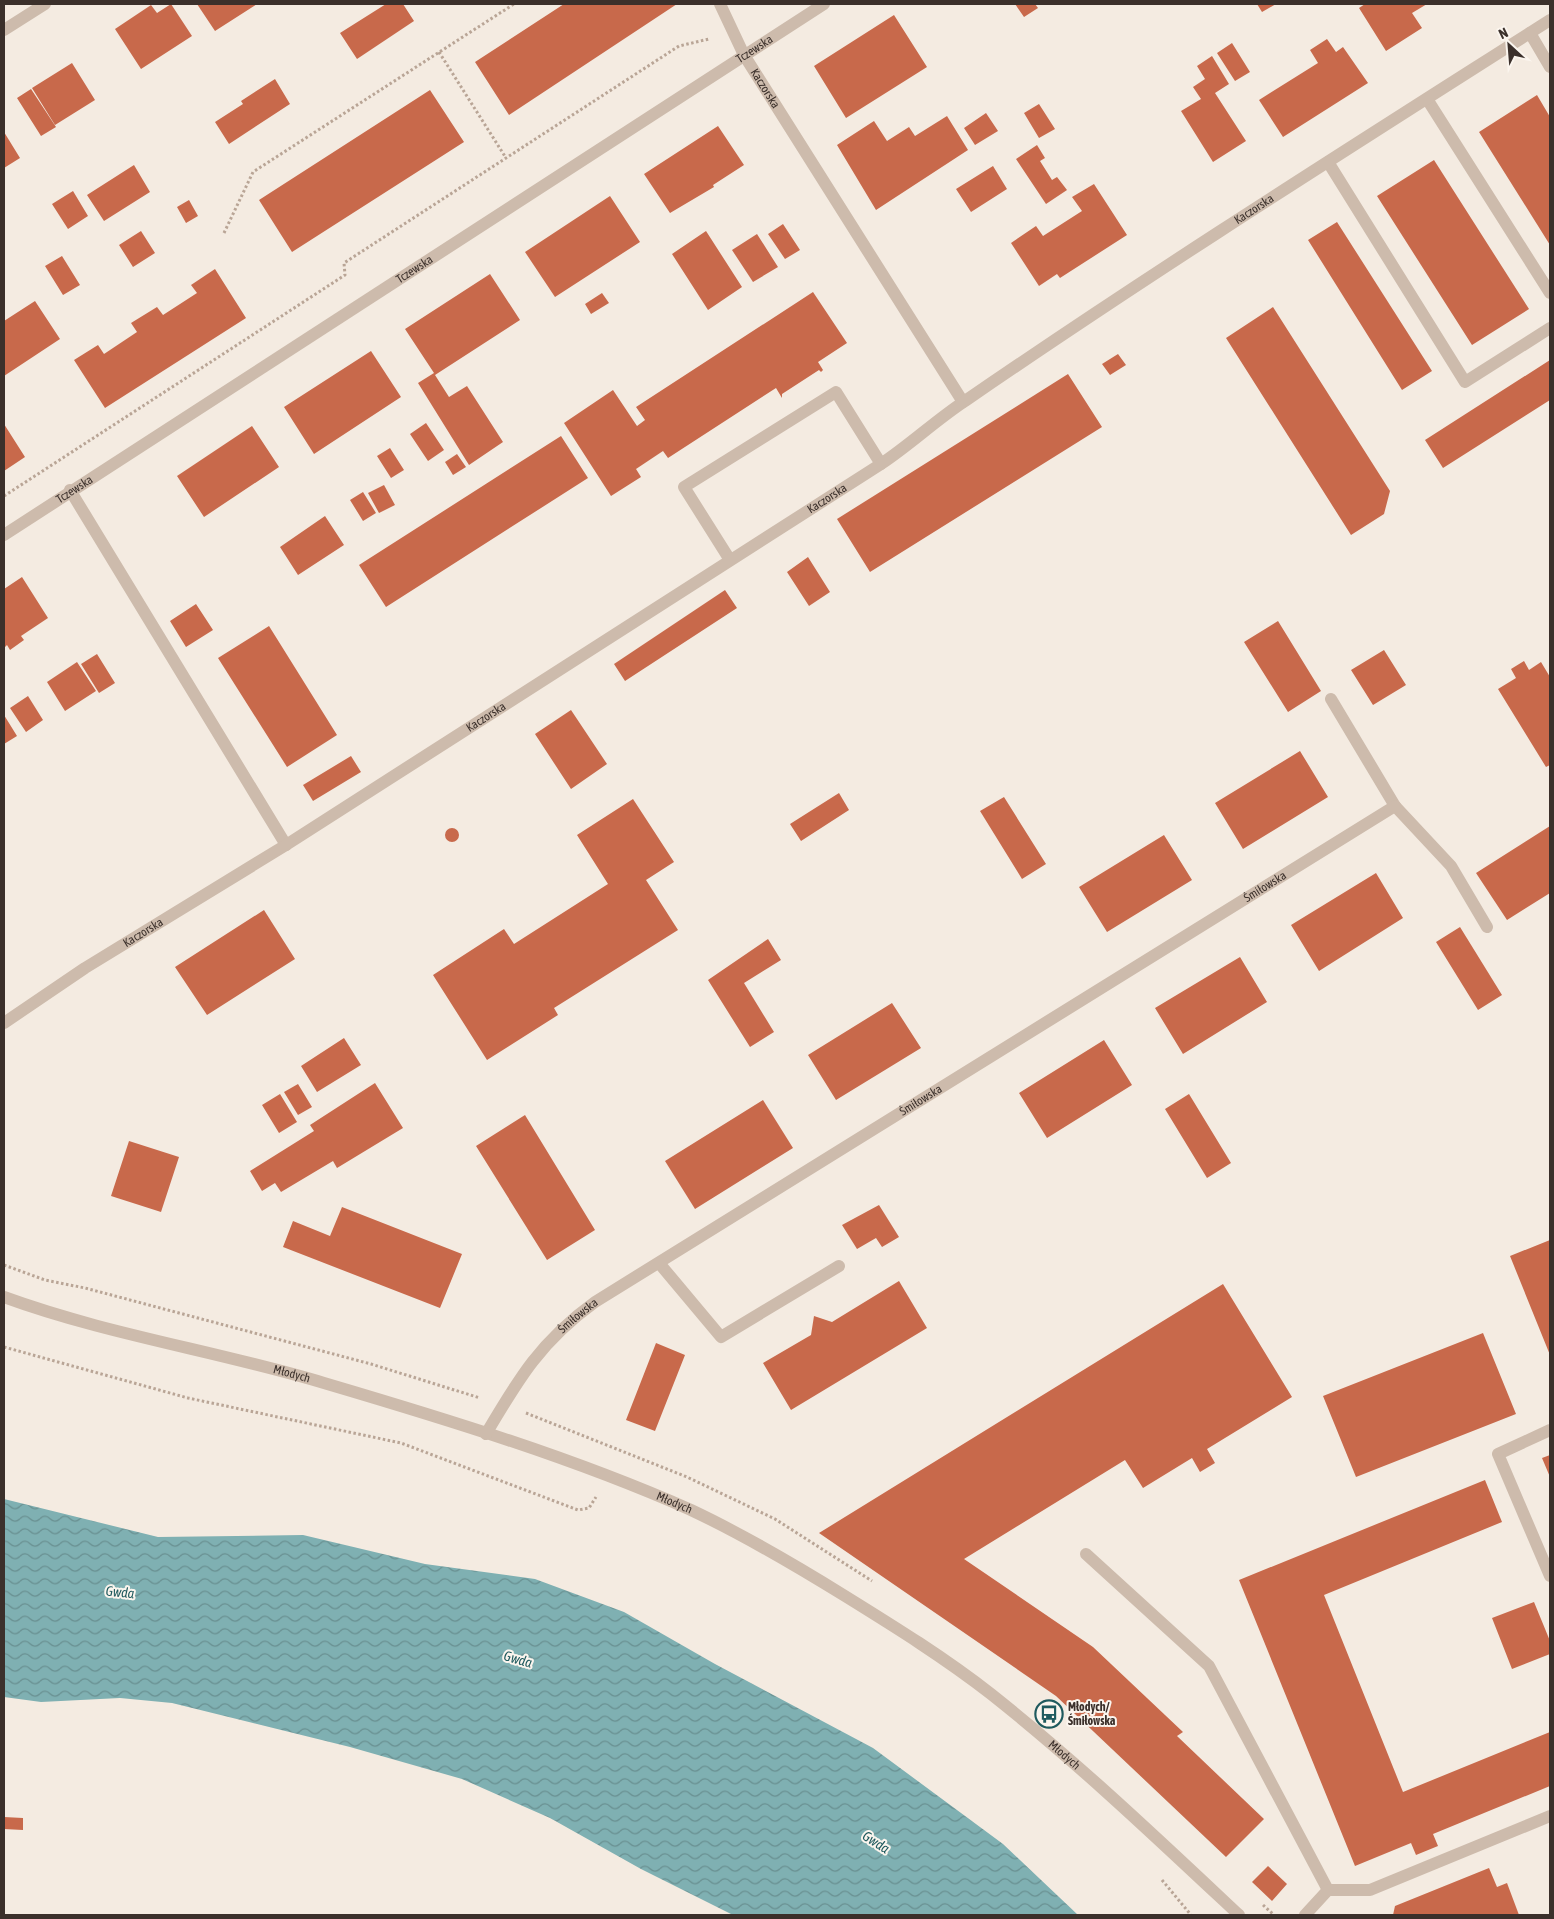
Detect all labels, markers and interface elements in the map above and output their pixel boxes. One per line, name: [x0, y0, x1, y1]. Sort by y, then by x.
north arrow: [1484, 20, 1534, 70]
text: N: [1496, 24, 1511, 42]
street label: Tczewska: [733, 32, 775, 66]
street label: Kaczorska: [747, 66, 783, 111]
street label: Kaczorska: [1232, 191, 1276, 227]
street label: Tczewska: [394, 252, 435, 286]
street label: Tczewska: [54, 472, 95, 506]
street label: Kaczorska: [805, 481, 849, 516]
street label: Kaczorska: [464, 699, 508, 735]
street label: Śmiłowska: [1241, 868, 1289, 905]
street label: Kaczorska: [121, 915, 166, 950]
street label: Śmiłowska: [897, 1082, 945, 1118]
street label: Śmiłowska: [555, 1295, 601, 1336]
street label: Młodych: [272, 1362, 312, 1386]
street label: Młodych: [654, 1489, 694, 1517]
water label: Gwda: [105, 1583, 136, 1602]
water label: Gwda: [502, 1647, 535, 1671]
bus stop icon: Młodych/ Śmiłowska: [1034, 1699, 1064, 1729]
place label: Młodych/ Śmiłowska: [1068, 1700, 1116, 1728]
street label: Młodych: [1046, 1737, 1083, 1773]
water label: Gwda: [860, 1828, 893, 1857]

